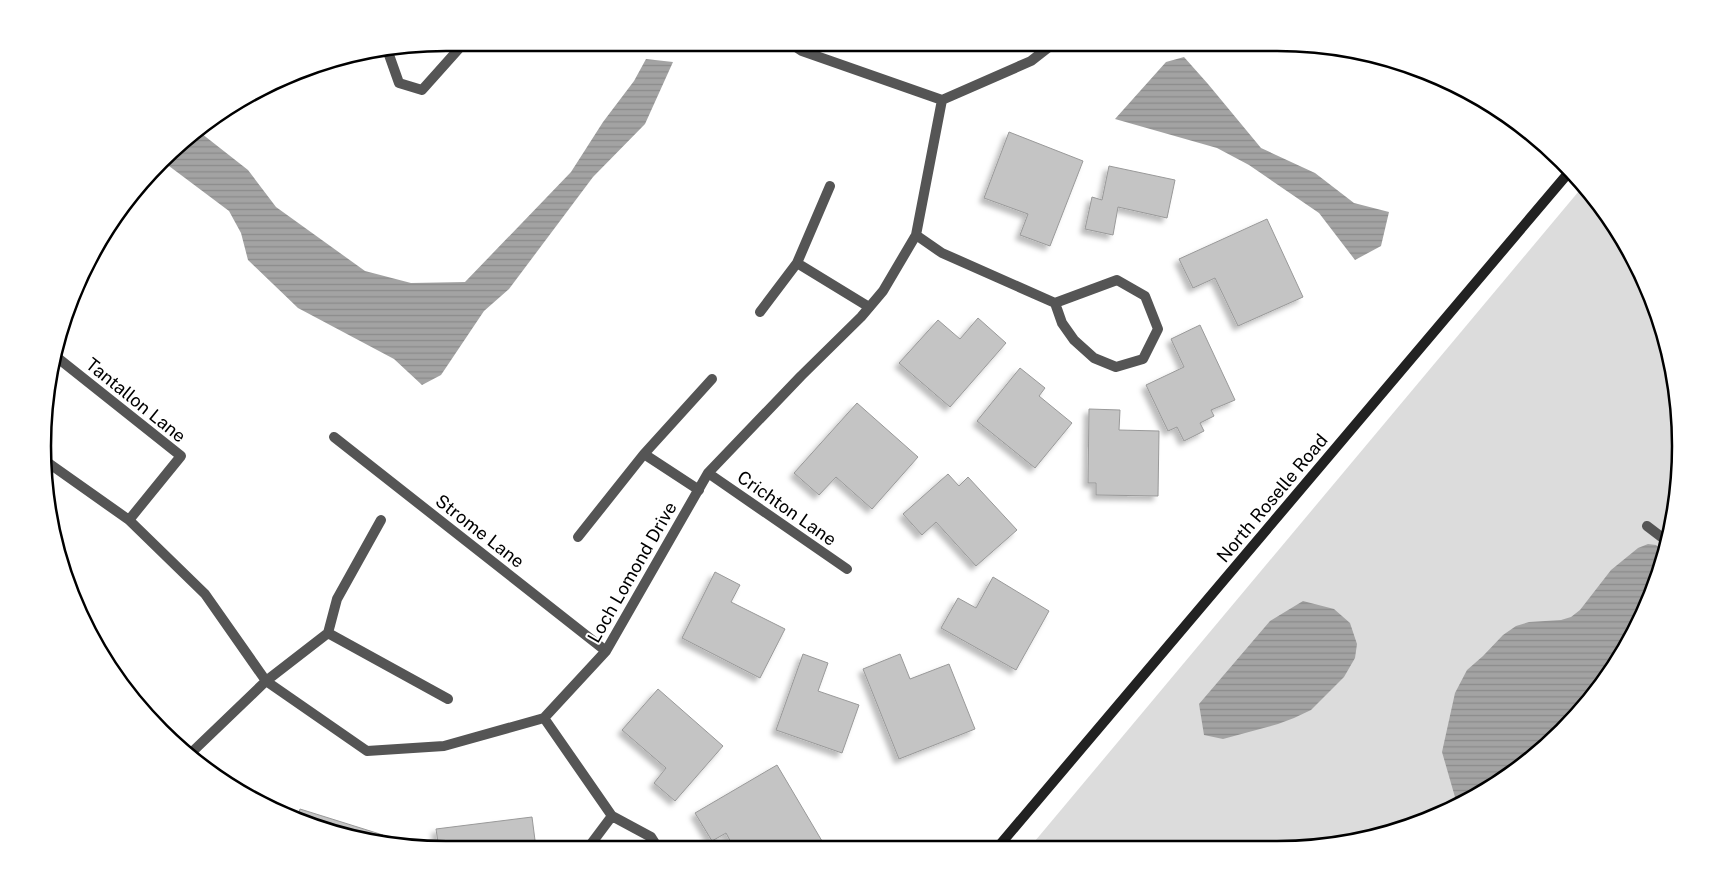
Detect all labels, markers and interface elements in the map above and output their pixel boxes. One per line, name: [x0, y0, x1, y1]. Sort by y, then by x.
street label: Tantallon Lane: [82, 353, 190, 447]
street label: North Roselle Road: [1212, 430, 1332, 566]
street label: Crichton Lane: [734, 466, 840, 550]
street label: Strome Lane: [432, 490, 528, 572]
street label: Loch Lomond Drive: [583, 498, 681, 646]

